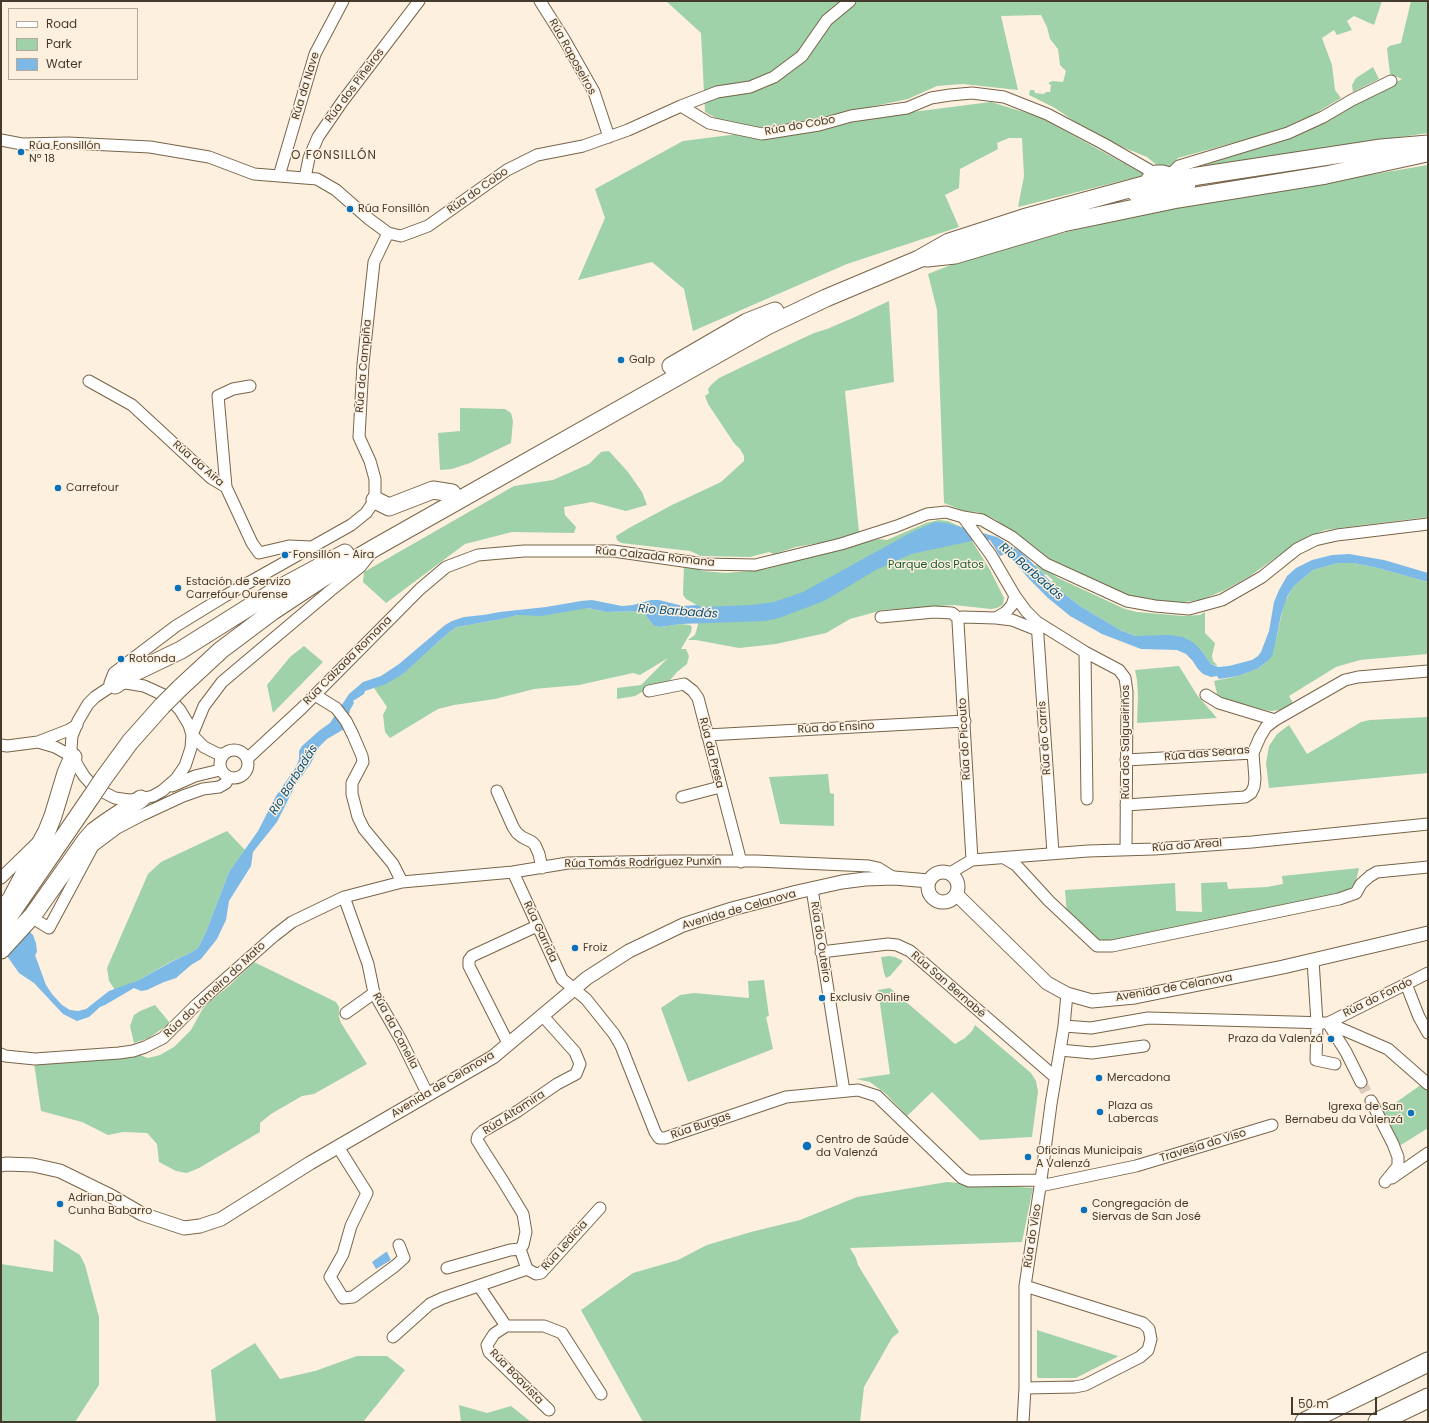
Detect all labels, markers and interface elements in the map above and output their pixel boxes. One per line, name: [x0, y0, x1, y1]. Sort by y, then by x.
legend: [8, 8, 138, 80]
text: Road: [46, 15, 77, 32]
street label: Rúa Raposeiros: [546, 17, 598, 97]
text: Park: [46, 35, 72, 52]
street label: Rúa dos Piñeiros: [323, 46, 387, 126]
street label: Rúa da Nave: [289, 51, 323, 121]
text: Water: [46, 55, 82, 72]
street label: Rúa do Cobo: [764, 113, 836, 139]
place label: Rúa Fonsillón Nº 18: [29, 139, 101, 165]
marker: Rúa Fonsillón Nº 18: [16, 147, 26, 157]
district label: O FONSILLÓN: [291, 149, 377, 163]
street label: Rúa do Cobo: [445, 165, 511, 217]
place label: Rúa Fonsillón: [358, 202, 430, 216]
marker: Rúa Fonsillón: [345, 204, 355, 214]
street label: Rúa da Campiña: [353, 319, 375, 413]
place label: Galp: [629, 353, 655, 367]
marker: Galp: [616, 355, 626, 365]
street label: Rúa da Aira: [170, 438, 226, 490]
place label: Carrefour: [66, 481, 119, 495]
marker: Carrefour: [53, 483, 63, 493]
water label: Rio Barbadás: [996, 540, 1066, 604]
street label: Rúa Calzada Romana: [595, 544, 715, 570]
place label: Fonsillón - Aira: [293, 548, 374, 562]
marker: Fonsillón - Aira: [280, 550, 290, 560]
park label: Parque dos Patos: [888, 558, 984, 572]
place label: Estación de Servizo Carrefour Ourense: [186, 575, 291, 601]
marker: Estación de Servizo Carrefour Ourense: [173, 583, 183, 593]
water label: Rio Barbadás: [638, 602, 718, 622]
street label: Rúa Calzada Romana: [301, 614, 395, 708]
place label: Rotonda: [129, 652, 176, 666]
marker: Rotonda: [116, 654, 126, 664]
street label: Rúa dos Salgueiriños: [1119, 685, 1133, 799]
street label: Rúa do Picouto: [956, 698, 974, 780]
street label: Rúa do Carris: [1036, 701, 1054, 775]
street label: Rúa da Presa: [696, 716, 726, 790]
street label: Rúa do Ensino: [797, 719, 875, 737]
water label: Rio Barbadás: [267, 742, 321, 818]
street label: Rúa das Searas: [1164, 744, 1250, 764]
street label: Rúa do Areal: [1152, 837, 1222, 855]
street label: Rúa Tomás Rodríguez Punxín: [564, 855, 722, 871]
street label: Avenida de Celanova: [680, 887, 798, 933]
street label: Rúa Garrida: [520, 899, 560, 965]
street label: Rúa do Outeiro: [807, 901, 833, 983]
street label: Rúa do Lameiro do Mato: [161, 939, 269, 1041]
place label: Froiz: [583, 941, 607, 955]
marker: Froiz: [570, 943, 580, 953]
street label: Rúa San Bernabé: [908, 949, 988, 1021]
street label: Avenida de Celanova: [1115, 971, 1233, 1005]
street label: Rúa do Fondo: [1341, 975, 1415, 1021]
street label: Rúa da Canella: [369, 991, 421, 1071]
place label: Exclusiv Online: [830, 991, 910, 1005]
marker: Exclusiv Online: [817, 993, 827, 1003]
place label: Praza da Valenzá: [1228, 1032, 1323, 1046]
marker: Praza da Valenzá: [1326, 1034, 1336, 1044]
street label: Avenida de Celanova: [389, 1049, 497, 1121]
place label: Mercadona: [1107, 1071, 1170, 1085]
marker: Mercadona: [1094, 1073, 1104, 1083]
street label: Rúa Altamira: [481, 1088, 547, 1138]
place label: Plaza as Labercas: [1108, 1099, 1158, 1125]
place label: Igrexa de San Bernabeu da Valenzá: [1285, 1100, 1403, 1126]
marker: Plaza as Labercas: [1095, 1107, 1105, 1117]
marker: Igrexa de San Bernabeu da Valenzá: [1406, 1108, 1416, 1118]
street label: Rúa Burgas: [669, 1110, 733, 1142]
street label: Travesía do Viso: [1158, 1127, 1248, 1165]
place label: Centro de Saúde da Valenzá: [816, 1133, 909, 1159]
marker: Centro de Saúde da Valenzá: [801, 1140, 813, 1152]
place label: Oficinas Municipais A Valenzá: [1036, 1144, 1142, 1170]
marker: Oficinas Municipais A Valenzá: [1023, 1152, 1033, 1162]
place label: Adrian Da Cunha Babarro: [68, 1191, 152, 1217]
place label: Congregación de Siervas de San José: [1092, 1197, 1201, 1223]
marker: Adrian Da Cunha Babarro: [55, 1199, 65, 1209]
street label: Rúa do Viso: [1021, 1203, 1045, 1269]
marker: Congregación de Siervas de San José: [1079, 1205, 1089, 1215]
street label: Rúa Ledicia: [539, 1218, 591, 1274]
street label: Rúa Boavista: [486, 1347, 546, 1407]
scale bar: [1293, 1389, 1379, 1415]
text: 50 m: [1298, 1395, 1329, 1412]

